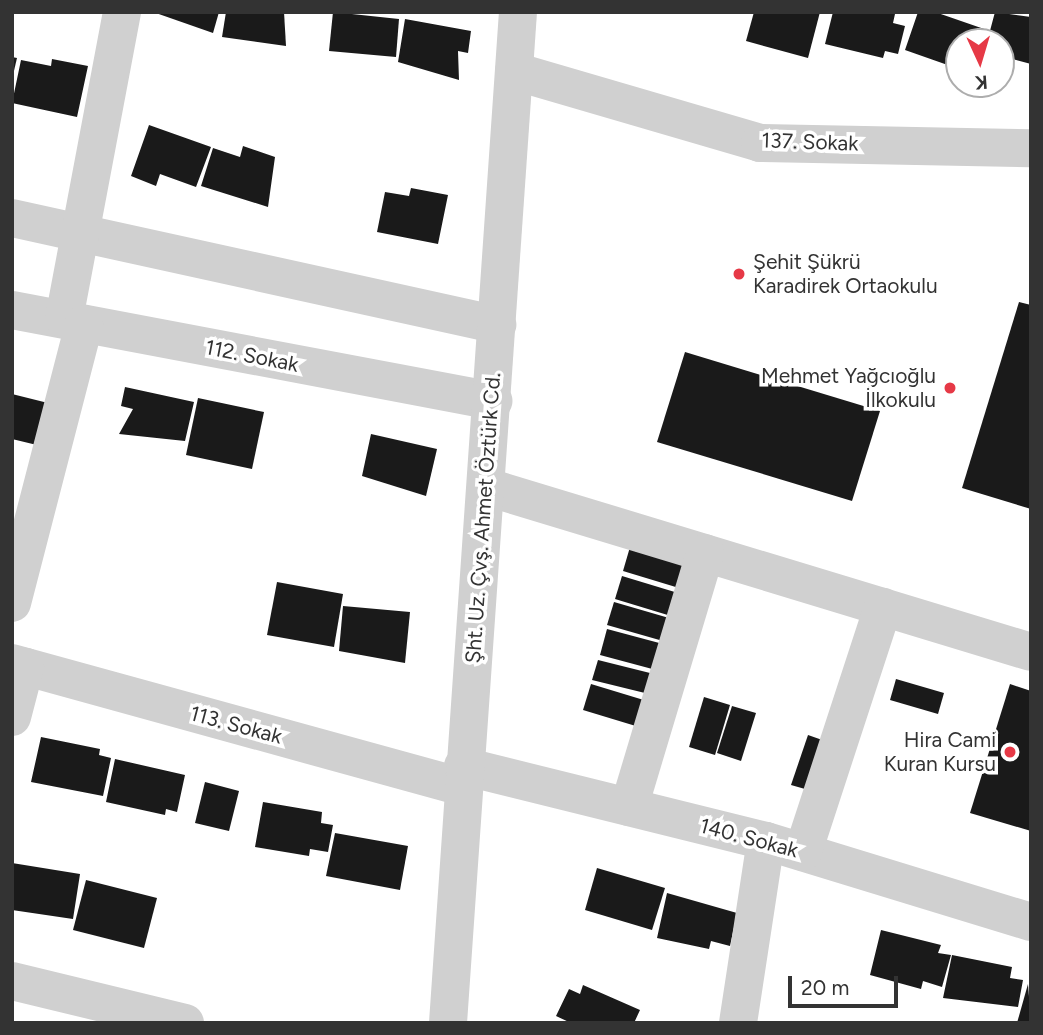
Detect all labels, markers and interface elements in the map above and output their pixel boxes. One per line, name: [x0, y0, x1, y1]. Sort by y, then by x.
north arrow: [945, 28, 1015, 98]
text: K: [974, 71, 988, 94]
street label: 137. Sokak: [761, 128, 859, 156]
place label: Şehit Şükrü Karadirek Ortaokulu: [753, 249, 938, 299]
marker: Şehit Şükrü Karadirek Ortaokulu: [731, 266, 747, 282]
street label: 112. Sokak: [203, 335, 301, 377]
place label: Mehmet Yağcıoğlu İlkokulu: [761, 363, 936, 413]
street label: Şht. Uz. Çvş. Ahmet Öztürk Cd.: [460, 372, 506, 664]
marker: Mehmet Yağcıoğlu İlkokulu: [942, 380, 958, 396]
street label: 113. Sokak: [187, 701, 285, 749]
place label: Hira Cami Kuran Kursu: [884, 727, 996, 777]
marker: Hira Cami Kuran Kursu: [1002, 744, 1018, 760]
street label: 140. Sokak: [697, 813, 801, 863]
scale bar: [791, 962, 901, 1006]
text: 20 m: [801, 975, 849, 1000]

